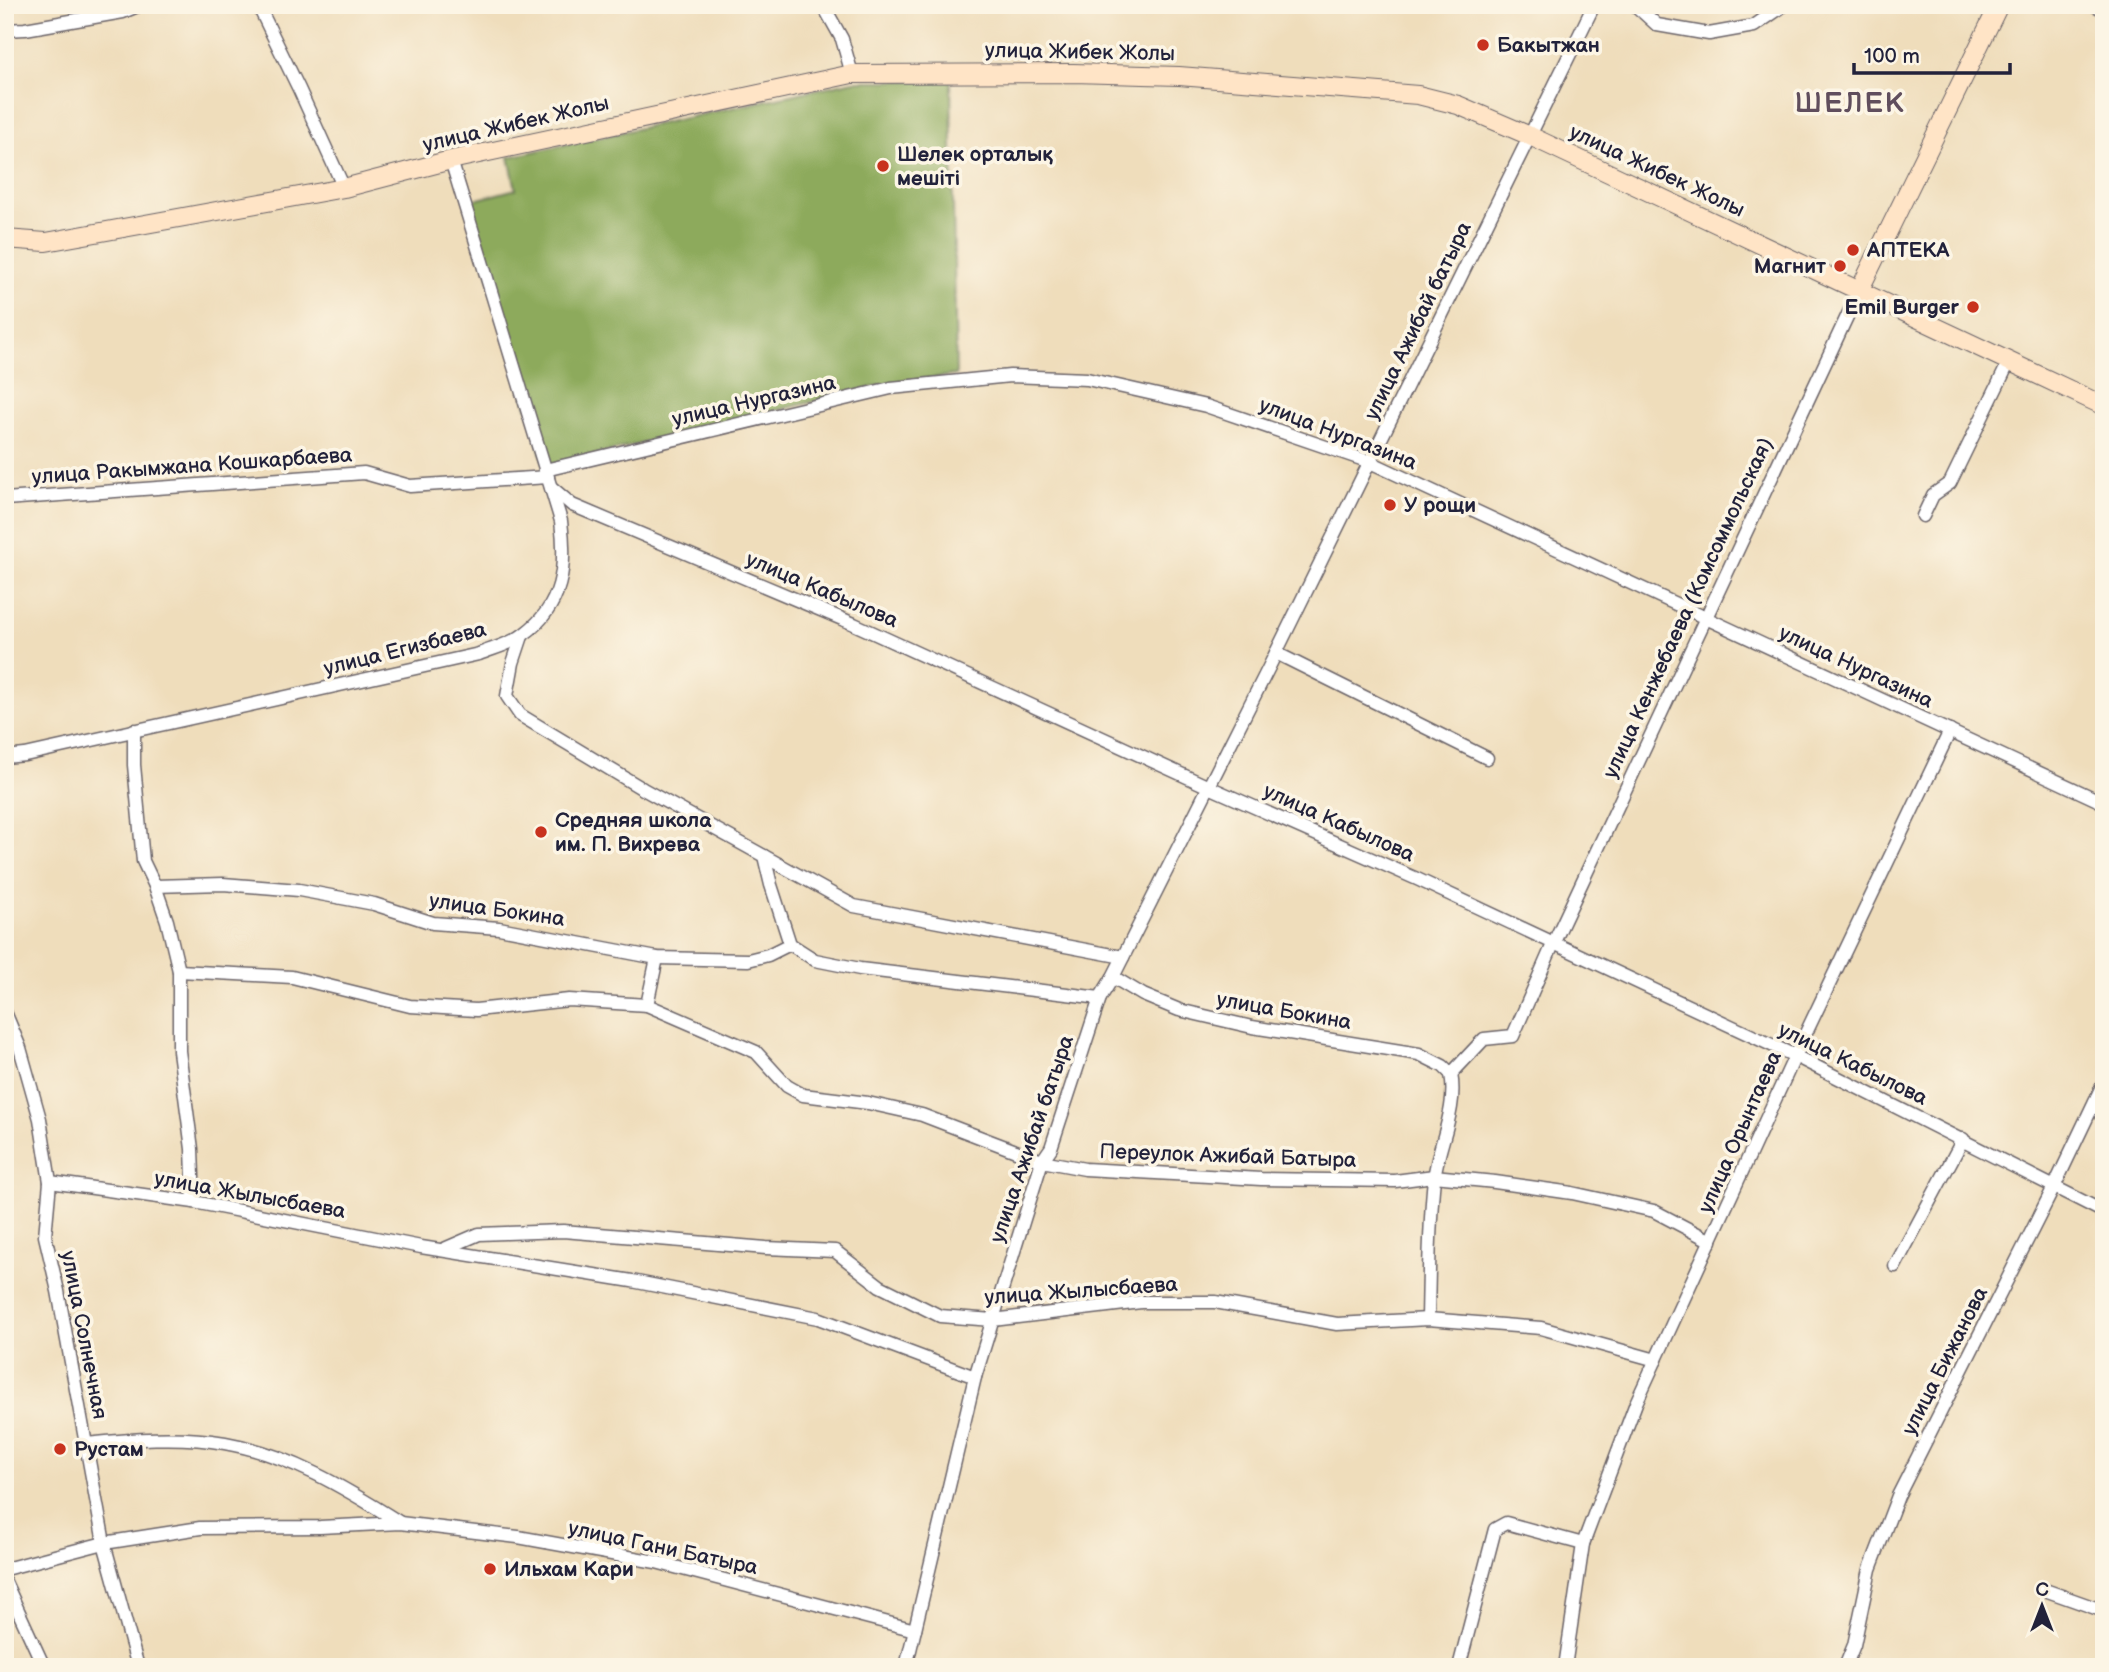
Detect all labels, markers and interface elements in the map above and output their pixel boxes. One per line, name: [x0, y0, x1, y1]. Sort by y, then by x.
scale bar: [1854, 32, 2009, 76]
place label: Бакытжан: [1497, 33, 1600, 58]
marker: Бакытжан: [1475, 37, 1491, 53]
street label: улица Жибек Жолы: [985, 38, 1175, 66]
text: 100 m: [1864, 44, 1920, 69]
district label: ШЕЛЕК: [1795, 87, 1905, 120]
street label: улица Жибек Жолы: [421, 90, 611, 158]
street label: улица Жибек Жолы: [1566, 119, 1748, 223]
place label: Шелек орталық мешіті: [897, 142, 1053, 191]
marker: Шелек орталық мешіті: [875, 158, 891, 174]
street label: улица Ажибай батыра: [1359, 217, 1477, 424]
place label: АПТЕКА: [1866, 238, 1950, 263]
marker: АПТЕКА: [1845, 242, 1861, 258]
place label: Магнит: [1754, 254, 1826, 279]
marker: Магнит: [1832, 258, 1848, 274]
place label: Emil Burger: [1845, 295, 1960, 320]
marker: Emil Burger: [1965, 299, 1981, 315]
street label: улица Нургазина: [670, 370, 839, 432]
street label: улица Нургазина: [1256, 392, 1421, 476]
street label: улица Кенжебаева (Комсоммольская): [1598, 434, 1778, 782]
street label: улица Ракымжана Кошкарбаева: [31, 442, 354, 490]
place label: У рощи: [1404, 493, 1476, 518]
marker: У рощи: [1382, 497, 1398, 513]
street label: улица Кабылова: [742, 547, 902, 634]
street label: улица Егизбаева: [321, 617, 489, 681]
street label: улица Нургазина: [1775, 620, 1938, 714]
street label: улица Кабылова: [1260, 779, 1419, 868]
place label: Средняя школа им. П. Вихрева: [555, 808, 712, 857]
marker: Средняя школа им. П. Вихрева: [533, 824, 549, 840]
street label: улица Бокина: [428, 888, 567, 932]
street label: улица Бокина: [1215, 987, 1354, 1035]
street label: улица Кабылова: [1774, 1017, 1932, 1111]
street label: улица Ажибай батыра: [985, 1032, 1079, 1246]
street label: улица Орынтаева: [1693, 1047, 1787, 1217]
street label: Переулок Ажибай Батыра: [1099, 1139, 1357, 1173]
street label: улица Жылысбаева: [152, 1166, 348, 1224]
street label: улица Солнечная: [55, 1249, 113, 1421]
street label: улица Жылысбаева: [984, 1272, 1179, 1310]
street label: улица Бижанова: [1897, 1282, 1993, 1439]
place label: Рустам: [74, 1437, 144, 1462]
marker: Рустам: [52, 1441, 68, 1457]
street label: улица Гани Батыра: [566, 1516, 761, 1580]
place label: Ильхам Кари: [504, 1557, 634, 1582]
marker: Ильхам Кари: [482, 1561, 498, 1577]
north arrow: [2008, 1570, 2078, 1640]
text: С: [2035, 1579, 2049, 1602]

